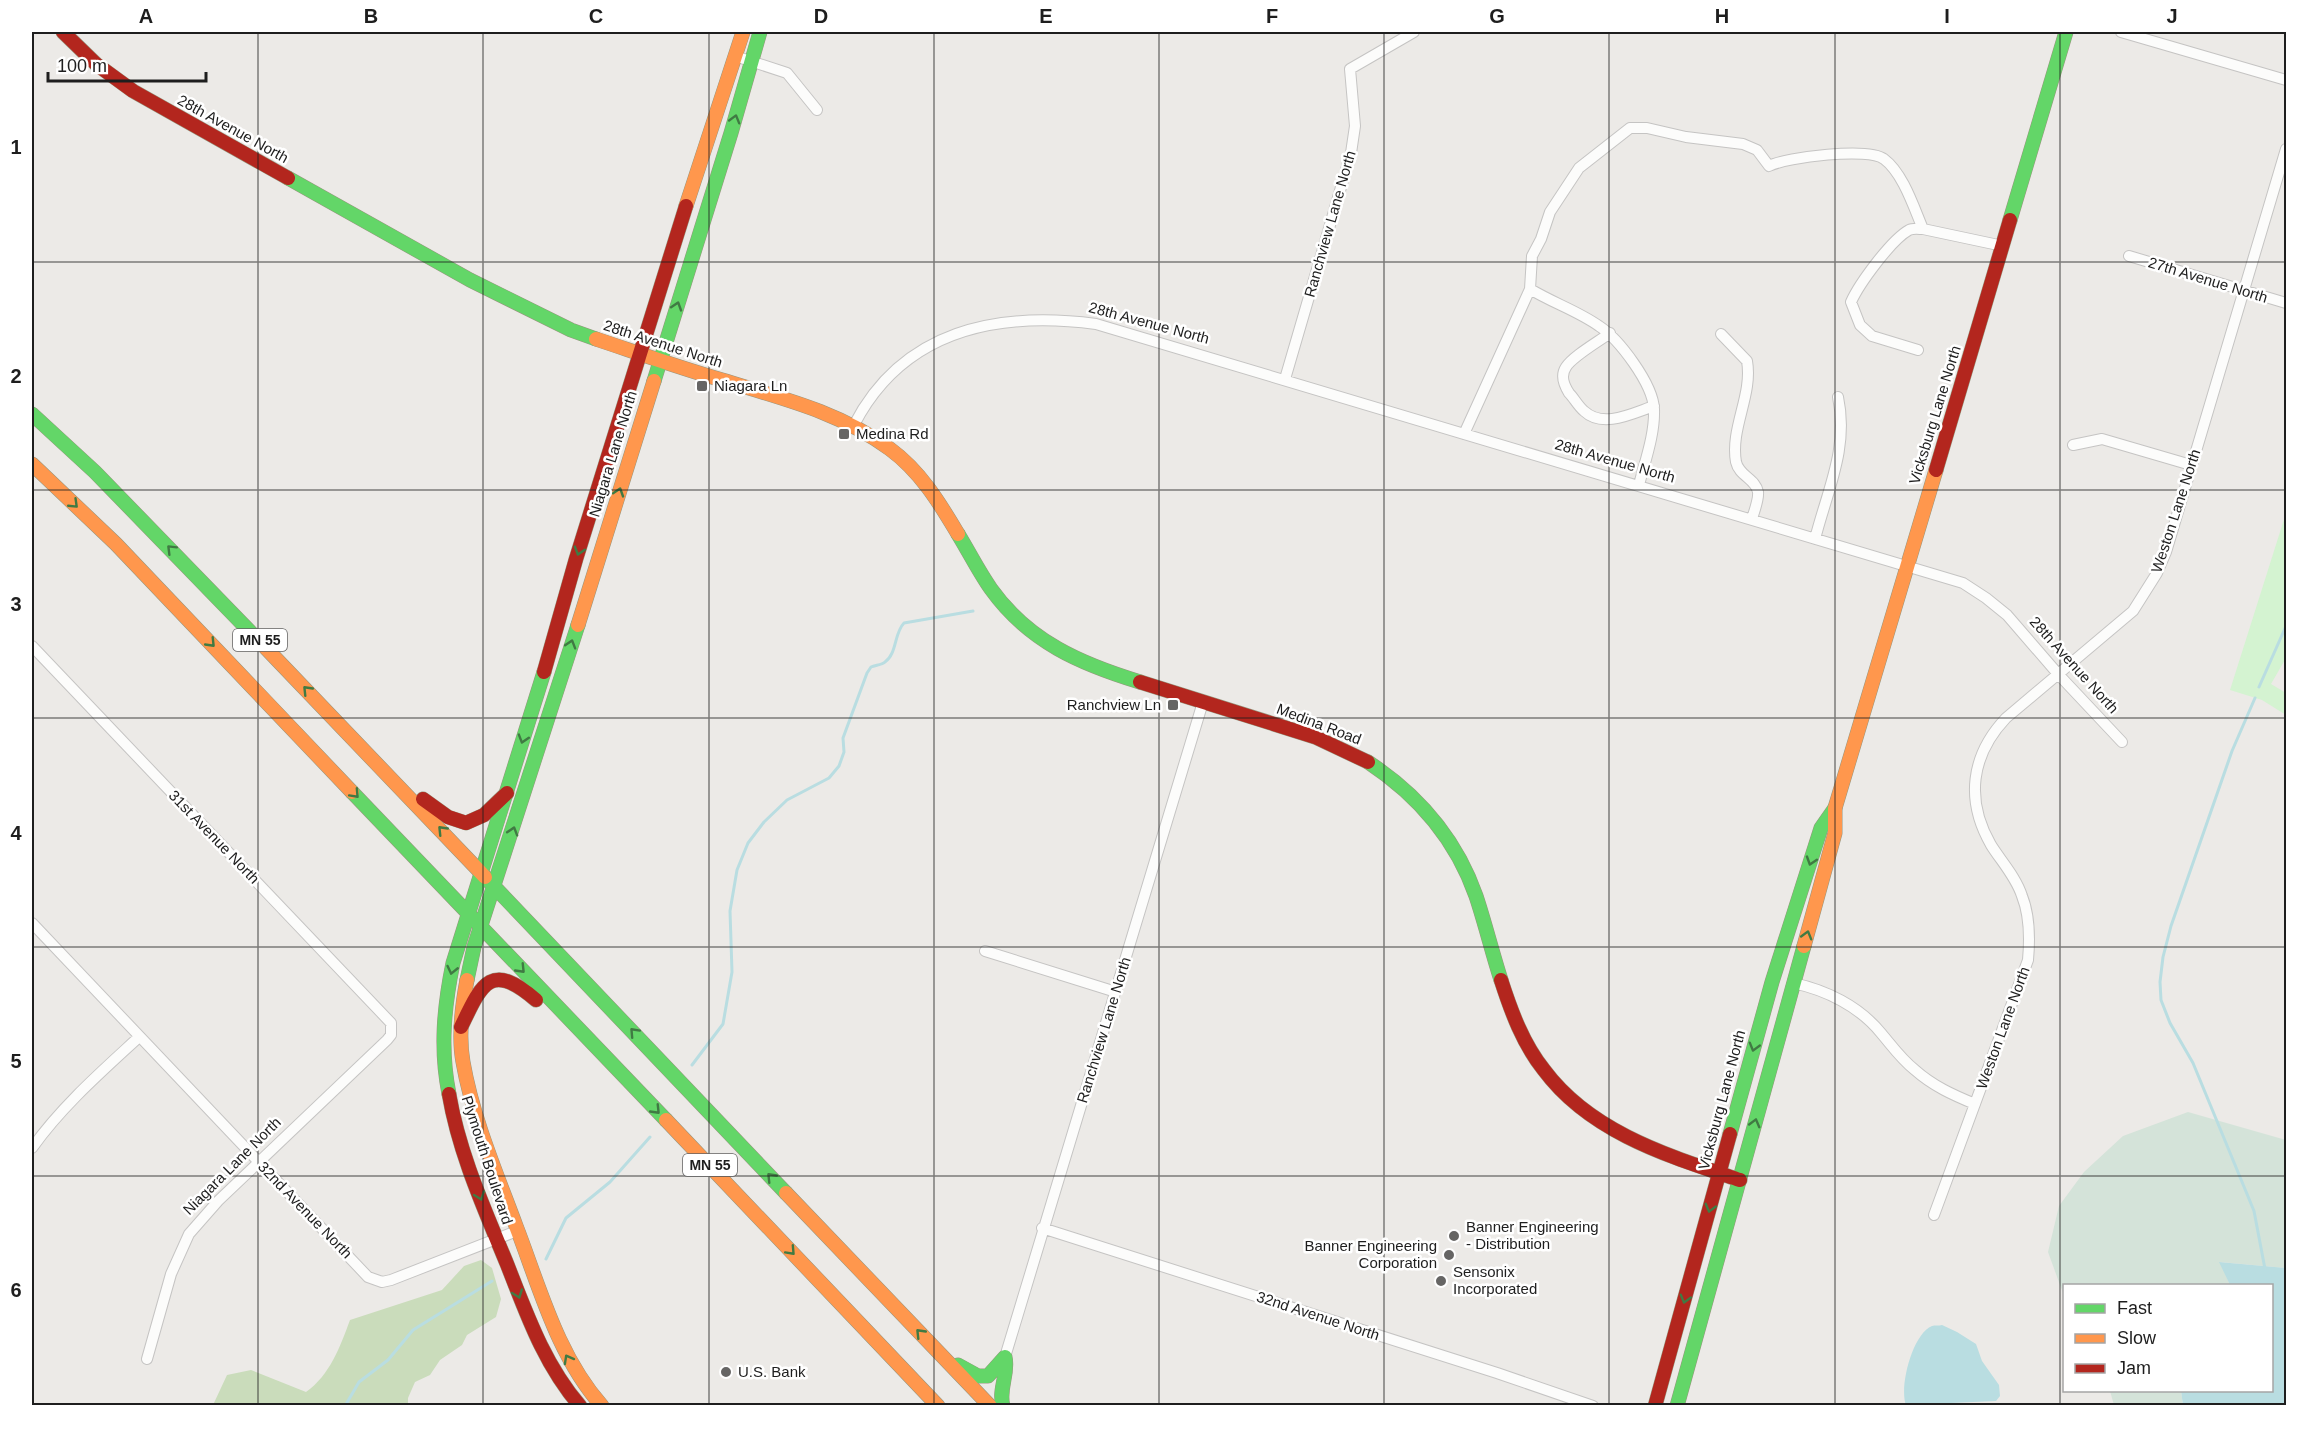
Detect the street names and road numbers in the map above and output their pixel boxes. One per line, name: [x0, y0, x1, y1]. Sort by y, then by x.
street label: 28th Avenue North: [175, 91, 292, 166]
street label: Ranchview Lane North: [1300, 149, 1359, 299]
street label: 27th Avenue North: [2146, 253, 2270, 306]
street label: 28th Avenue North: [1087, 298, 1211, 347]
street label: 28th Avenue North: [602, 316, 725, 371]
street label: Vicksburg Lane North: [1905, 344, 1964, 486]
street label: Niagara Lane North: [585, 389, 640, 519]
street label: 28th Avenue North: [1553, 435, 1677, 486]
street label: Weston Lane North: [2148, 447, 2204, 575]
street label: 28th Avenue North: [2027, 613, 2122, 716]
road number: MN 55: [233, 629, 287, 651]
street label: Medina Road: [1274, 700, 1364, 747]
street label: 31st Avenue North: [165, 786, 263, 887]
street label: Ranchview Lane North: [1073, 955, 1134, 1105]
street label: Weston Lane North: [1972, 964, 2033, 1091]
street label: Vicksburg Lane North: [1695, 1028, 1748, 1172]
street label: Plymouth Boulevard: [459, 1093, 516, 1226]
street label: Niagara Lane North: [179, 1113, 284, 1218]
road number: MN 55: [683, 1154, 737, 1176]
street label: 32nd Avenue North: [255, 1158, 356, 1262]
street label: 32nd Avenue North: [1255, 1288, 1382, 1343]

